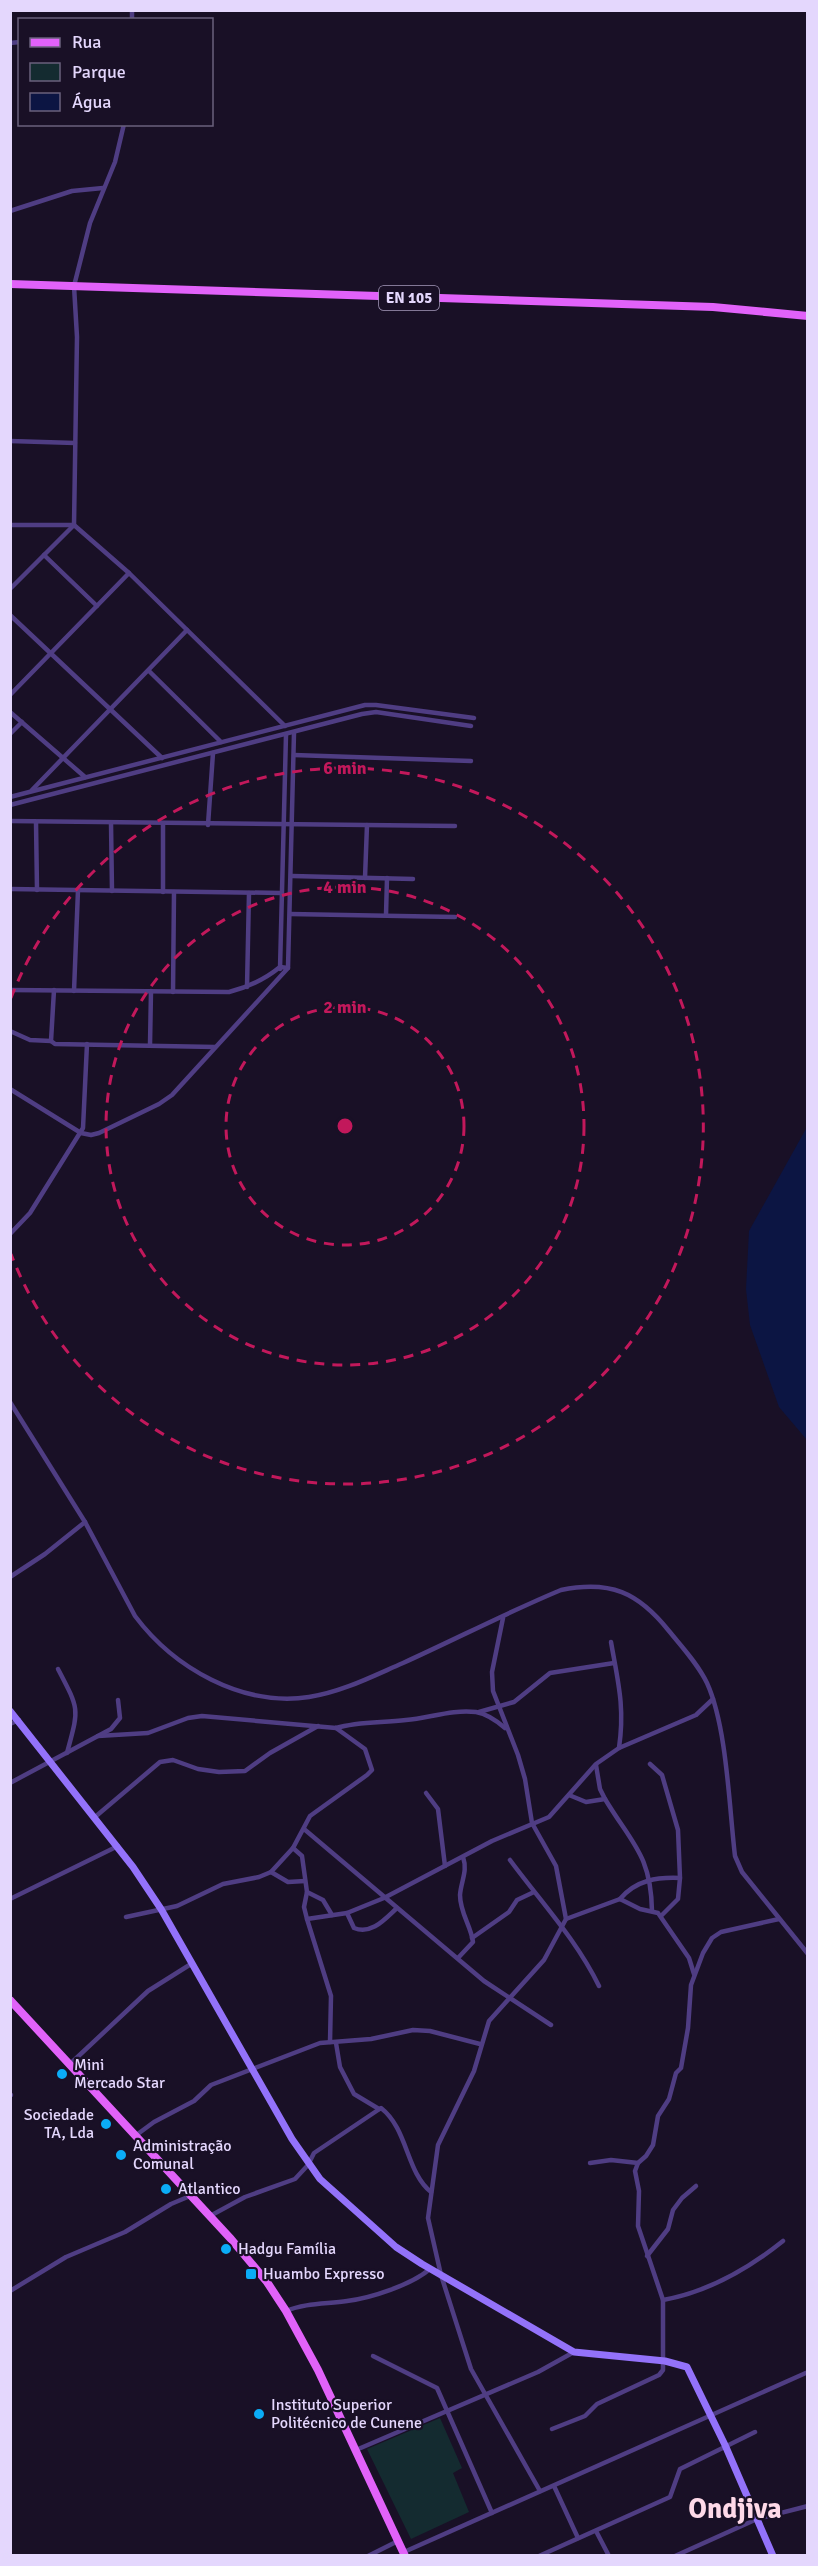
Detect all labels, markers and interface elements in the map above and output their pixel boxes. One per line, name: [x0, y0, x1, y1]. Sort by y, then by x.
legend: [18, 18, 213, 126]
text: Rua: [72, 31, 101, 53]
text: Parque: [72, 61, 126, 83]
text: Água: [72, 91, 111, 113]
road number: EN 105: [379, 286, 439, 310]
text: 6 min: [323, 757, 367, 779]
text: 4 min: [323, 876, 367, 898]
text: 2 min: [323, 996, 367, 1018]
centre of rings: [335, 1116, 355, 1136]
place label: Mini Mercado Star: [74, 2055, 165, 2093]
marker: Mini Mercado Star: [55, 2067, 69, 2081]
place label: Sociedade TA, Lda: [24, 2105, 94, 2143]
marker: Sociedade TA, Lda: [99, 2117, 113, 2131]
place label: Administração Comunal: [133, 2136, 232, 2174]
marker: Administração Comunal: [114, 2148, 128, 2162]
place label: Atlantico: [178, 2179, 241, 2199]
marker: Atlantico: [159, 2182, 173, 2196]
place label: Hadgu Família: [238, 2239, 336, 2259]
marker: Hadgu Família: [219, 2242, 233, 2256]
place label: Huambo Expresso: [263, 2264, 385, 2284]
marker: Huambo Expresso: [244, 2267, 258, 2281]
place label: Instituto Superior Politécnico de Cunene: [271, 2395, 422, 2433]
marker: Instituto Superior Politécnico de Cunene: [252, 2407, 266, 2421]
district label: Ondjiva: [688, 2492, 782, 2526]

